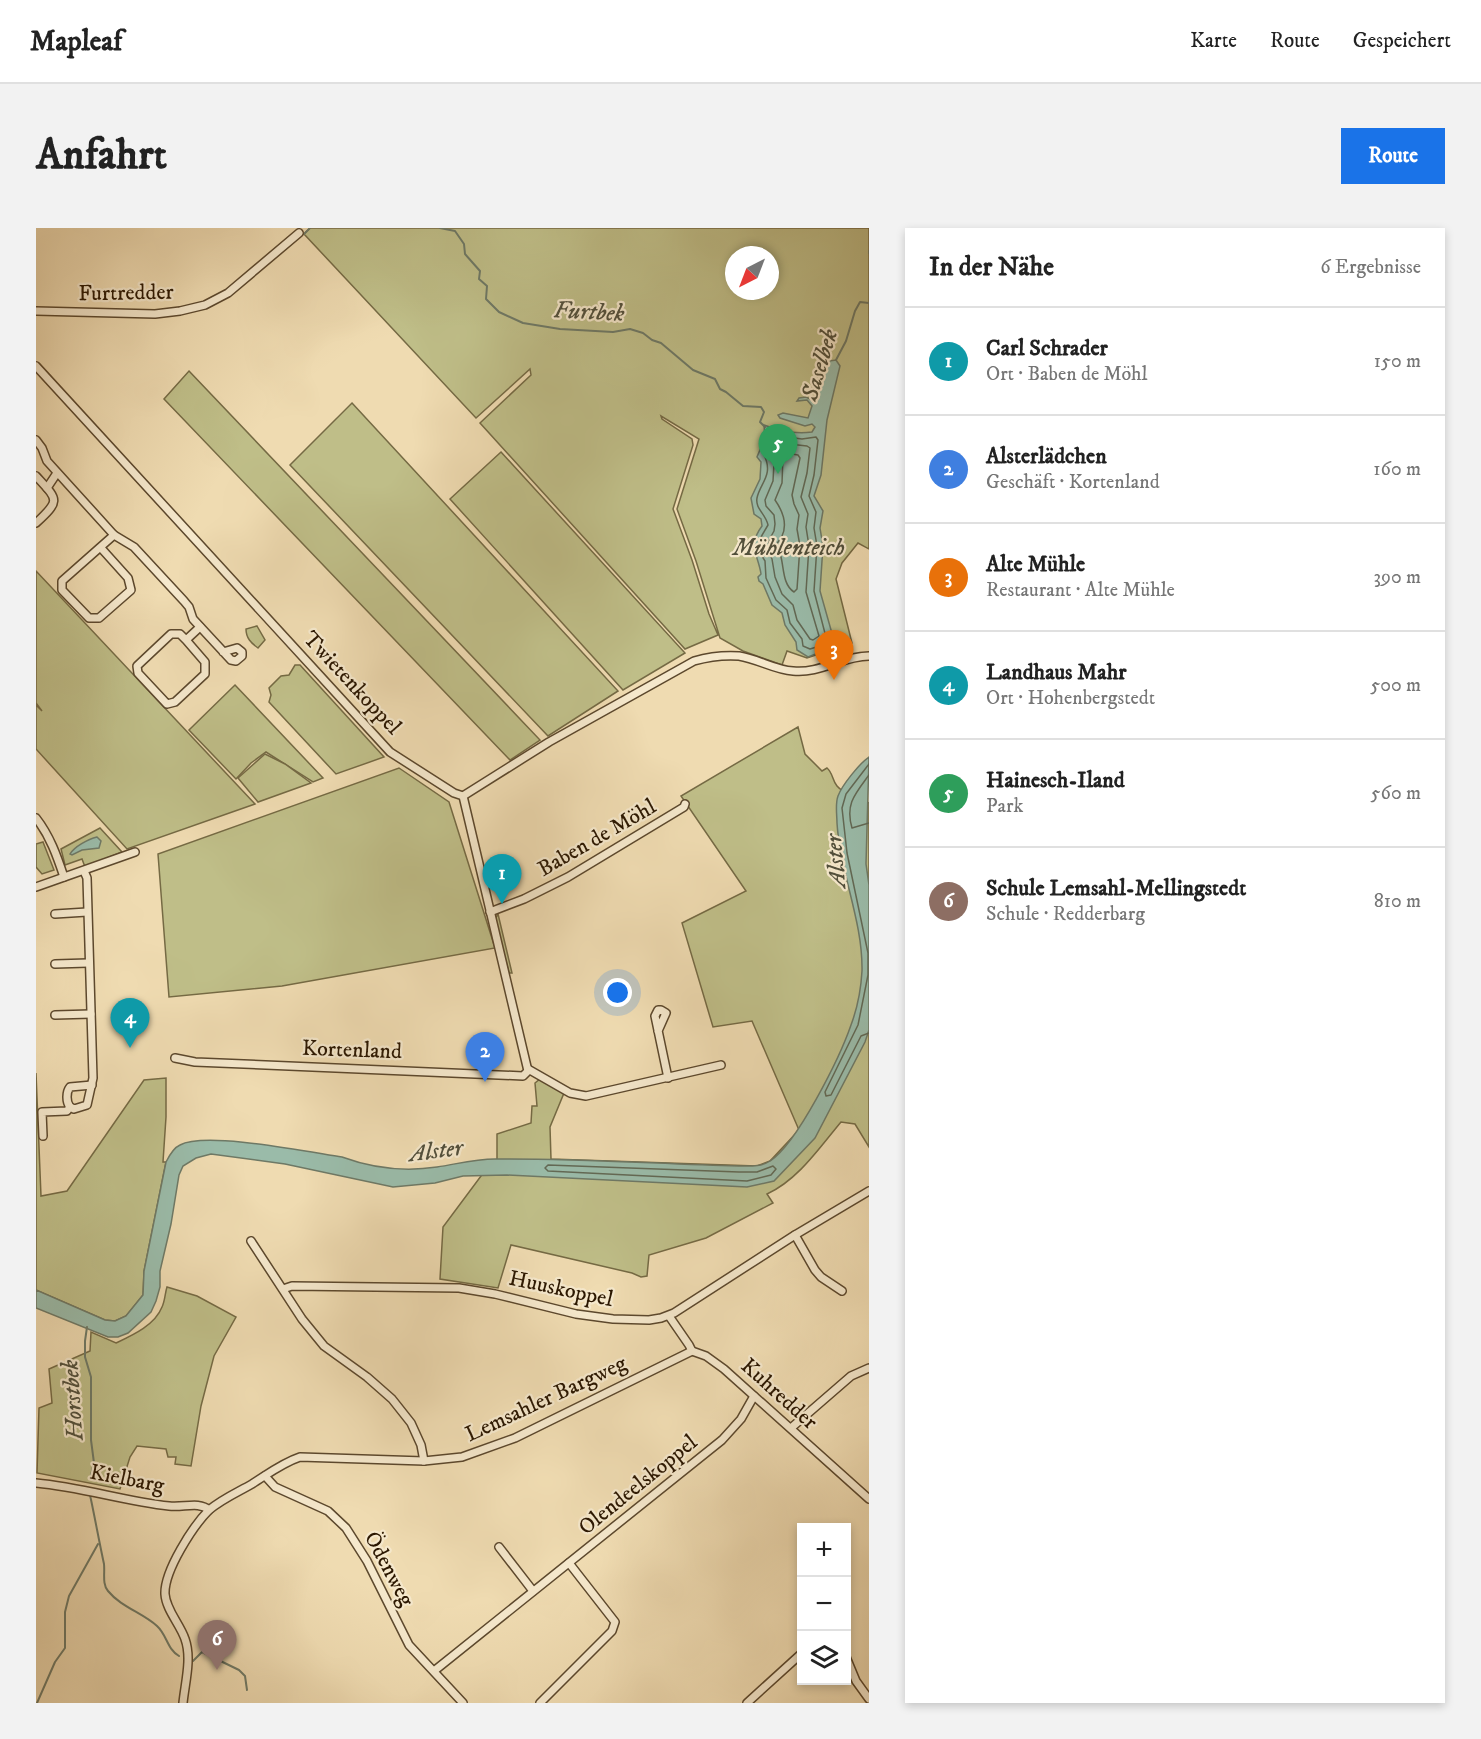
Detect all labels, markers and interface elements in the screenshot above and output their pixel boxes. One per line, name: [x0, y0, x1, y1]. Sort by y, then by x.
text: Mapleaf: [30, 24, 122, 59]
text: Karte: [1190, 28, 1237, 54]
text: Route: [1270, 28, 1320, 54]
text: Gespeichert: [1353, 28, 1451, 54]
button: Route: [1341, 128, 1445, 184]
text: Anfahrt: [36, 130, 167, 182]
north arrow: [725, 246, 779, 300]
text: In der Nähe: [929, 251, 1054, 284]
text: 6 Ergebnisse: [1320, 255, 1421, 280]
street label: Furtredder: [78, 279, 175, 307]
water label: Furtbek: [553, 295, 625, 329]
water label: Saselbek: [795, 325, 845, 405]
text: Carl Schrader: [986, 335, 1108, 362]
text: 1: [945, 349, 952, 374]
text: 150 m: [1374, 349, 1421, 374]
text: Ort · Baben de Möhl: [986, 362, 1148, 387]
pin: 5: [758, 424, 798, 474]
text: Alsterlädchen: [986, 443, 1107, 470]
text: 2: [944, 457, 953, 482]
text: 160 m: [1373, 457, 1421, 482]
text: Geschäft · Kortenland: [986, 470, 1160, 495]
water label: Mühlenteich: [731, 533, 845, 563]
text: Alte Mühle: [986, 551, 1085, 578]
text: 3: [945, 565, 952, 590]
text: 390 m: [1373, 565, 1421, 590]
text: Restaurant · Alte Mühle: [986, 578, 1175, 603]
street label: Twietenkoppel: [297, 626, 407, 741]
pin: 3: [814, 630, 854, 680]
text: Landhaus Mahr: [986, 659, 1126, 686]
text: 4: [943, 673, 954, 698]
text: 500 m: [1370, 673, 1421, 698]
text: Ort · Hohenbergstedt: [986, 686, 1155, 711]
text: Hainesch-Iland: [986, 767, 1125, 794]
text: 5: [944, 781, 953, 806]
text: 560 m: [1371, 781, 1421, 806]
street label: Baben de Möhl: [533, 793, 661, 883]
text: Park: [986, 794, 1023, 819]
water label: Alster: [819, 831, 854, 892]
pin: 1: [482, 854, 522, 904]
text: Schule Lemsahl-Mellingstedt: [986, 875, 1246, 902]
text: 6: [943, 889, 954, 914]
text: 810 m: [1374, 889, 1421, 914]
text: Schule · Redderbarg: [986, 902, 1145, 927]
your location: [603, 978, 632, 1007]
pin: 4: [110, 998, 149, 1048]
pin: 2: [466, 1032, 504, 1082]
street label: Kortenland: [302, 1035, 402, 1065]
water label: Alster: [405, 1133, 467, 1170]
street label: Huuskoppel: [506, 1265, 616, 1313]
street label: Lemsahler Bargweg: [461, 1350, 631, 1448]
street label: Kuhredder: [735, 1353, 824, 1436]
water label: Horstbek: [55, 1359, 91, 1442]
street label: Olendeelskoppel: [573, 1429, 703, 1541]
street label: Kielbarg: [87, 1459, 167, 1499]
map controls: [797, 1523, 851, 1685]
button: +: [797, 1523, 851, 1577]
street label: Ödenweg: [358, 1527, 420, 1611]
button: −: [797, 1577, 851, 1631]
pin: 6: [198, 1620, 237, 1670]
button: layers: [797, 1631, 851, 1685]

